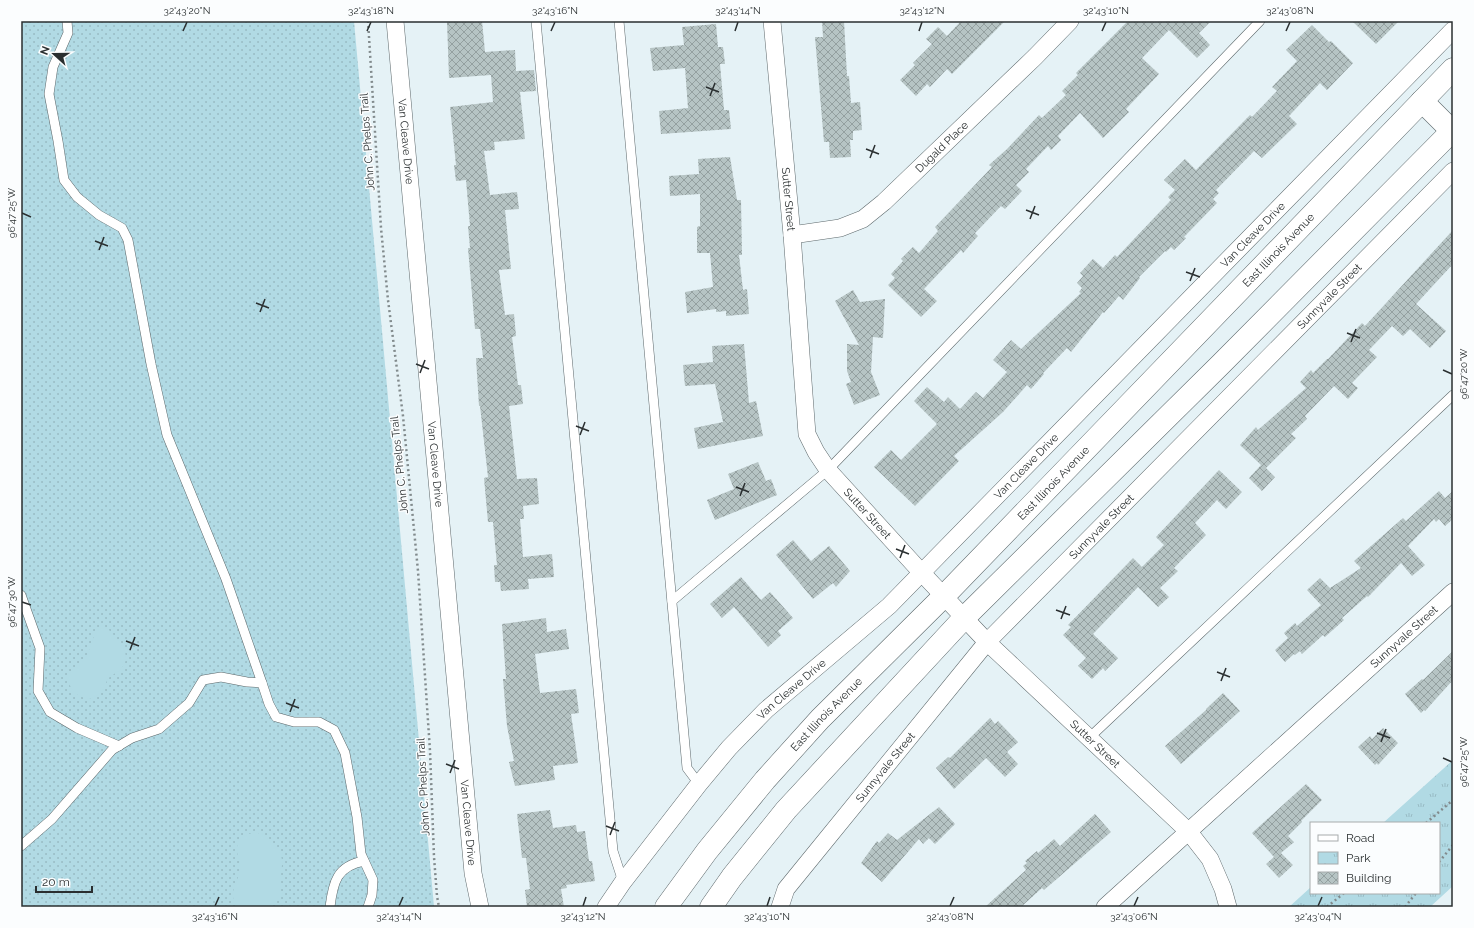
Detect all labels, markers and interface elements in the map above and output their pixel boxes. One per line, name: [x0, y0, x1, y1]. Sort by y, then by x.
text: 32°43'20"N: [164, 5, 210, 16]
text: 32°43'18"N: [348, 5, 394, 16]
text: 32°43'16"N: [532, 5, 578, 16]
text: 32°43'14"N: [715, 5, 761, 16]
text: 32°43'12"N: [899, 5, 945, 16]
text: 32°43'10"N: [1083, 5, 1129, 16]
text: 32°43'08"N: [1266, 5, 1314, 16]
north arrow: [34, 34, 74, 74]
text: N: [38, 44, 53, 57]
street label: John C. Phelps Trail: [358, 93, 377, 191]
street label: Van Cleave Drive: [395, 98, 416, 186]
street label: Dugald Place: [913, 118, 971, 175]
street label: Sutter Street: [779, 167, 798, 232]
text: 96°47'25"W: [6, 187, 17, 238]
street label: Van Cleave Drive: [1218, 199, 1288, 270]
street label: East Illinois Avenue: [1240, 210, 1318, 290]
street label: Sunnyvale Street: [1295, 261, 1365, 332]
text: 96°47'20"W: [1458, 348, 1469, 400]
street label: John C. Phelps Trail: [388, 416, 411, 514]
street label: Van Cleave Drive: [425, 421, 446, 508]
street label: Van Cleave Drive: [992, 431, 1062, 502]
street label: East Illinois Avenue: [1015, 443, 1092, 523]
street label: Sutter Street: [841, 486, 894, 542]
street label: Sunnyvale Street: [1067, 491, 1137, 562]
text: 96°47'30"W: [6, 576, 17, 628]
street label: Sunnyvale Street: [1368, 603, 1441, 671]
street label: Van Cleave Drive: [755, 656, 829, 722]
street label: East Illinois Avenue: [788, 675, 865, 754]
street label: Sutter Street: [1067, 717, 1123, 771]
street label: Sunnyvale Street: [853, 730, 918, 805]
text: 96°47'25"W: [1458, 736, 1469, 787]
street label: John C. Phelps Trail: [414, 738, 433, 836]
street label: Van Cleave Drive: [457, 779, 478, 867]
legend: [1310, 822, 1440, 894]
text: Road: [1346, 831, 1375, 845]
text: Park: [1346, 851, 1371, 865]
scale bar: [36, 868, 92, 894]
text: Building: [1346, 871, 1392, 885]
text: 20 m: [42, 875, 70, 889]
text: 32°43'16"N: [192, 911, 238, 922]
text: 32°43'14"N: [376, 911, 422, 922]
text: 32°43'12"N: [560, 911, 606, 922]
text: 32°43'10"N: [744, 911, 790, 922]
text: 32°43'08"N: [926, 911, 974, 922]
text: 32°43'06"N: [1110, 911, 1158, 922]
text: 32°43'04"N: [1294, 911, 1342, 922]

